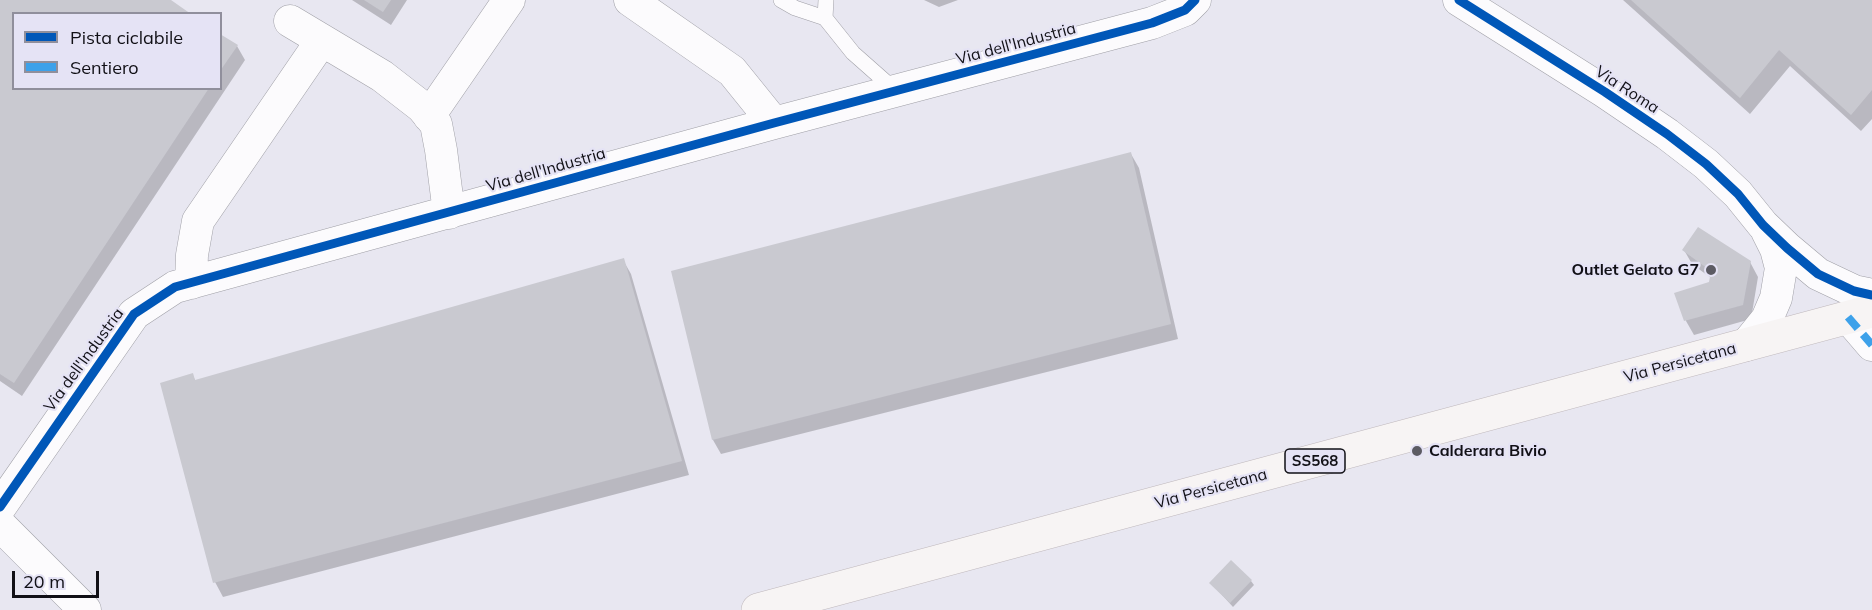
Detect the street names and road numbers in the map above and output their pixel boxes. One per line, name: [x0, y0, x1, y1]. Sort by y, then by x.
street label: Via dell'Industria: [954, 19, 1078, 69]
street label: Via Roma: [1591, 62, 1663, 118]
street label: Via dell'Industria: [484, 144, 608, 196]
street label: Via dell'Industria: [40, 305, 128, 415]
street label: Via Persicetana: [1622, 339, 1738, 387]
road number: SS568: [1285, 449, 1345, 473]
street label: Via Persicetana: [1153, 465, 1269, 513]

